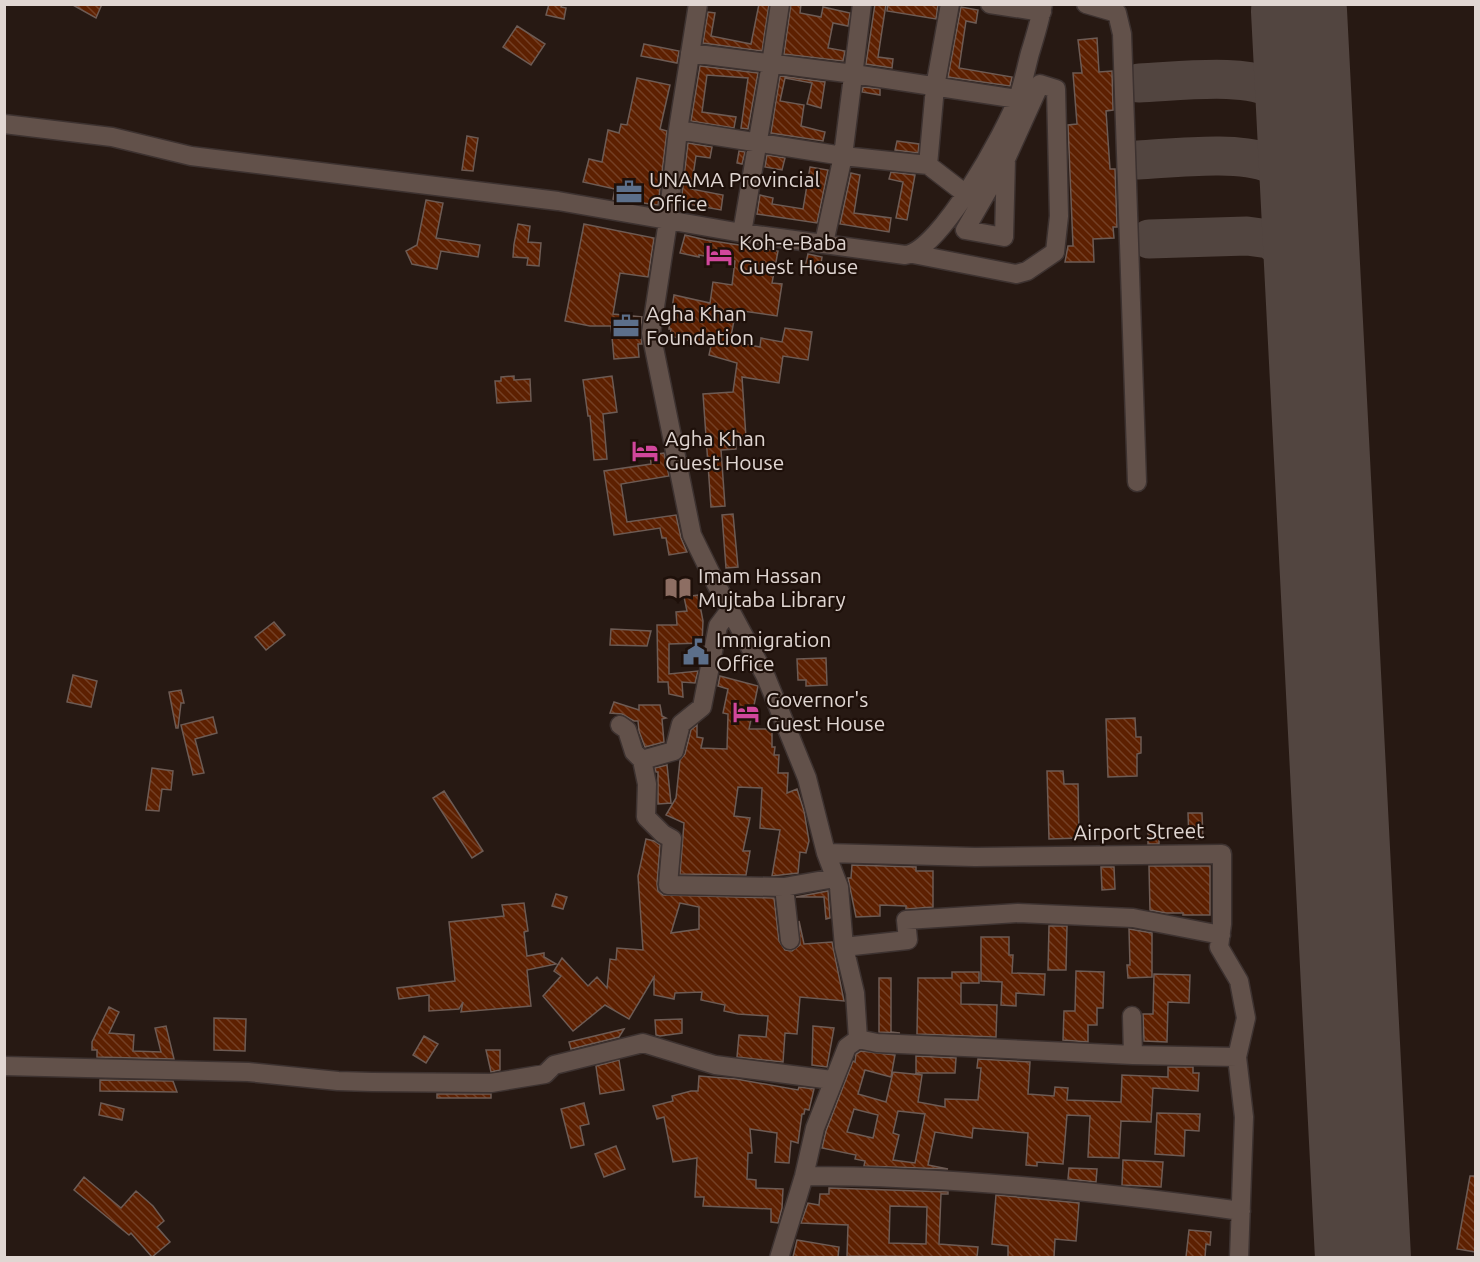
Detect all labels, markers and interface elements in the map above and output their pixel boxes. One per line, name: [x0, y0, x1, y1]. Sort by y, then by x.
place label: UNAMA Provincial Office: [649, 167, 820, 215]
office icon: UNAMA Provincial Office: [614, 177, 644, 207]
place label: Koh-e-Baba Guest House: [739, 230, 858, 278]
hotel icon: Koh-e-Baba Guest House: [704, 240, 734, 270]
place label: Agha Khan Foundation: [646, 301, 754, 349]
office icon: Agha Khan Foundation: [611, 311, 641, 341]
place label: Agha Khan Guest House: [665, 426, 784, 474]
hotel icon: Agha Khan Guest House: [630, 436, 660, 466]
place label: Imam Hassan Mujtaba Library: [698, 563, 846, 611]
library icon: Imam Hassan Mujtaba Library: [663, 573, 693, 603]
place label: Immigration Office: [716, 627, 831, 675]
public building icon: Immigration Office: [681, 637, 711, 667]
place label: Governor's Guest House: [766, 687, 885, 735]
hotel icon: Governor's Guest House: [731, 697, 761, 727]
street label: Airport Street: [1073, 818, 1205, 844]

